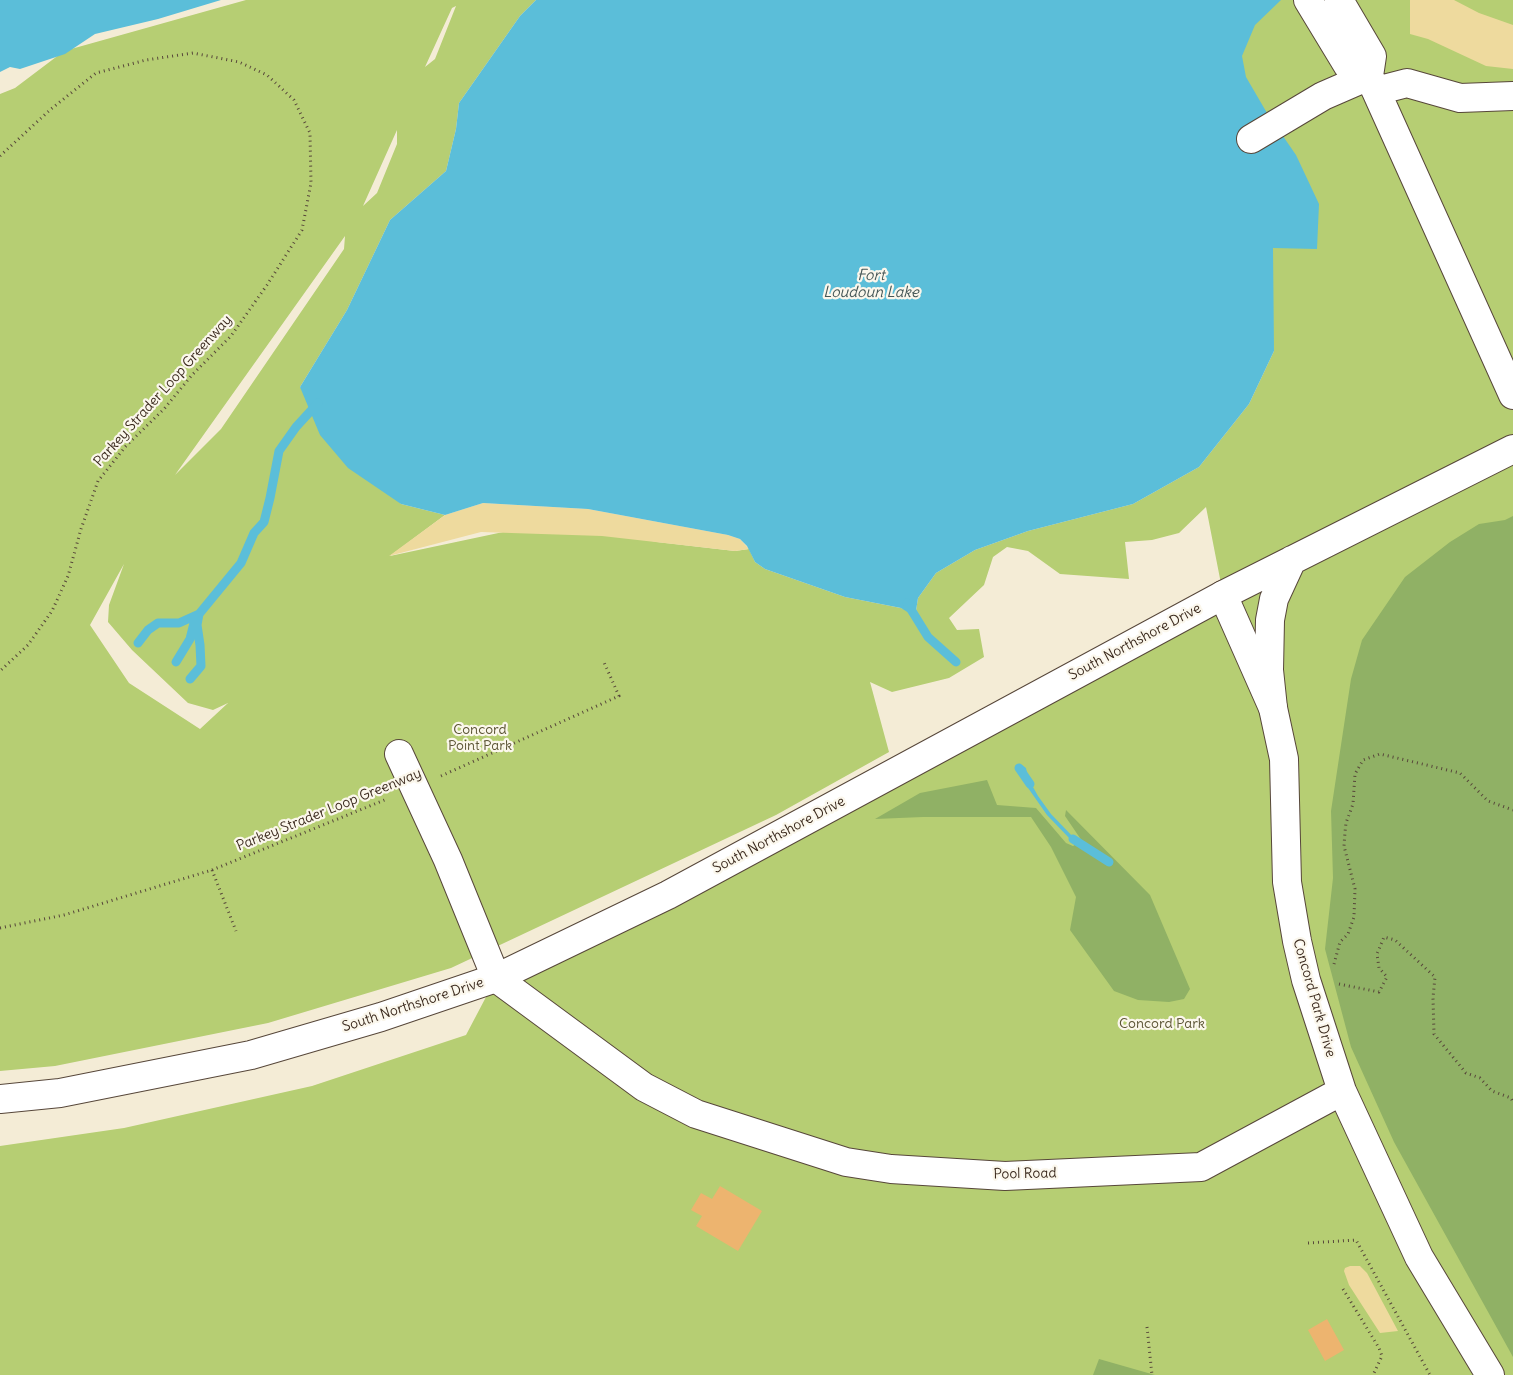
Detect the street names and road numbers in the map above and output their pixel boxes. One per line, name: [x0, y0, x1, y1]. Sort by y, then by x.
street label: Parkey Strader Loop Greenway: [91, 312, 235, 470]
street label: South Northshore Drive: [1066, 600, 1204, 684]
street label: Parkey Strader Loop Greenway: [234, 765, 424, 855]
street label: South Northshore Drive: [710, 793, 848, 877]
street label: Concord Park Drive: [1289, 937, 1339, 1059]
street label: South Northshore Drive: [340, 974, 486, 1036]
street label: Pool Road: [993, 1165, 1057, 1183]

